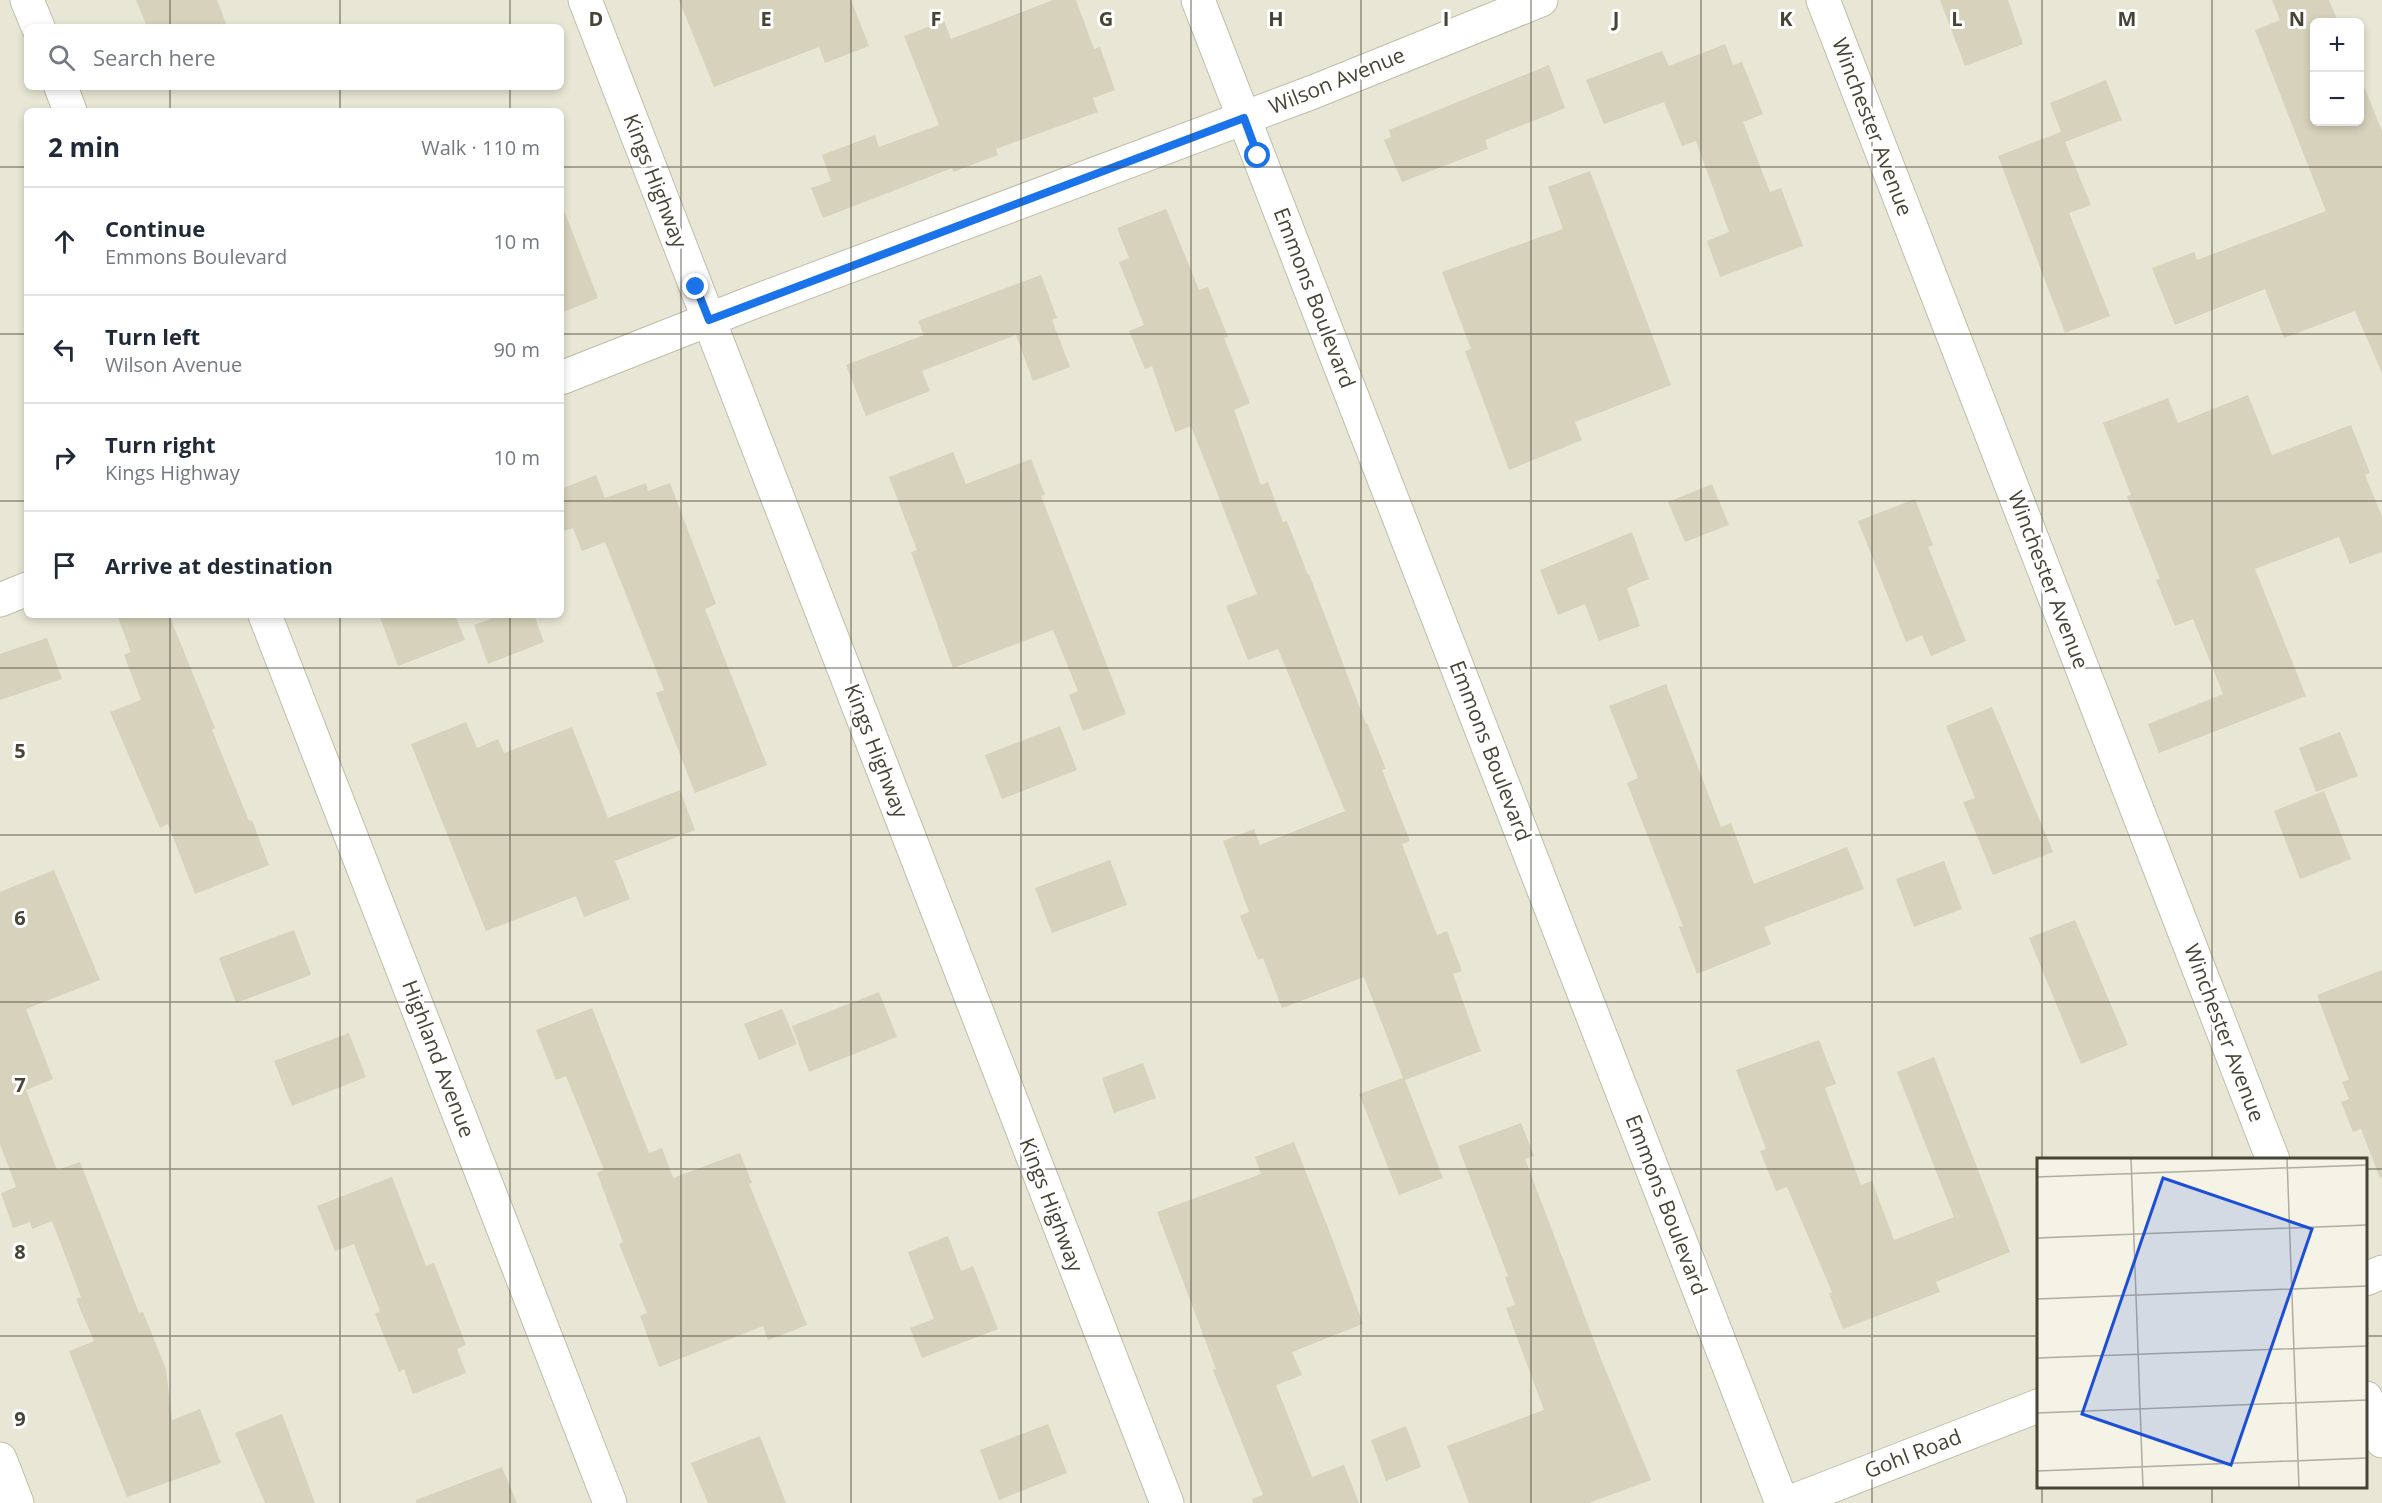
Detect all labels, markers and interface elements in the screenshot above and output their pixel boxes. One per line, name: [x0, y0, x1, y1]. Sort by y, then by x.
text: D: [589, 5, 603, 32]
text: E: [760, 5, 772, 32]
text: F: [931, 5, 941, 32]
text: G: [1099, 5, 1113, 32]
text: H: [1268, 5, 1284, 32]
text: I: [1443, 5, 1449, 32]
text: J: [1611, 5, 1619, 32]
text: K: [1779, 5, 1793, 32]
text: L: [1951, 5, 1963, 32]
text: M: [2118, 5, 2136, 32]
text: N: [2289, 5, 2305, 32]
map controls: [2310, 18, 2364, 126]
button: +: [2310, 18, 2364, 72]
search box: [24, 24, 564, 90]
street label: Winchester Avenue: [1826, 34, 1920, 220]
street label: Wilson Avenue: [1265, 40, 1409, 120]
icon: search: [45, 41, 78, 74]
text: Search here: [93, 42, 216, 72]
button: −: [2310, 72, 2364, 126]
street label: Kings Highway: [618, 110, 695, 252]
text: 2 min: [48, 129, 120, 165]
text: Walk · 110 m: [421, 134, 540, 161]
route start: [1244, 142, 1270, 168]
street label: Emmons Boulevard: [1268, 203, 1362, 392]
text: Continue: [105, 213, 205, 243]
icon: ahead: [48, 225, 81, 258]
text: 10 m: [493, 228, 540, 255]
text: Emmons Boulevard: [105, 243, 287, 270]
route end: [682, 273, 708, 299]
text: Turn left: [105, 321, 200, 351]
icon: left: [48, 333, 81, 366]
text: 90 m: [493, 336, 540, 363]
text: Wilson Avenue: [105, 351, 242, 378]
text: Turn right: [105, 429, 216, 459]
icon: right: [48, 441, 81, 474]
text: 10 m: [493, 444, 540, 471]
text: Kings Highway: [105, 459, 240, 486]
street label: Winchester Avenue: [2002, 487, 2096, 673]
icon: arrive: [48, 549, 81, 582]
text: Arrive at destination: [105, 550, 333, 580]
street label: Emmons Boulevard: [1444, 656, 1538, 845]
street label: Kings Highway: [839, 680, 916, 822]
text: 5: [14, 737, 26, 764]
text: 6: [14, 904, 26, 931]
street label: Winchester Avenue: [2178, 940, 2272, 1126]
street label: Highland Avenue: [396, 976, 482, 1141]
text: 7: [14, 1071, 26, 1098]
street label: Emmons Boulevard: [1620, 1110, 1714, 1299]
street label: Kings Highway: [1014, 1134, 1091, 1276]
inset map: [2037, 1158, 2367, 1488]
text: 8: [14, 1238, 26, 1265]
text: 9: [14, 1405, 26, 1432]
street label: Gohl Road: [1860, 1422, 1965, 1484]

